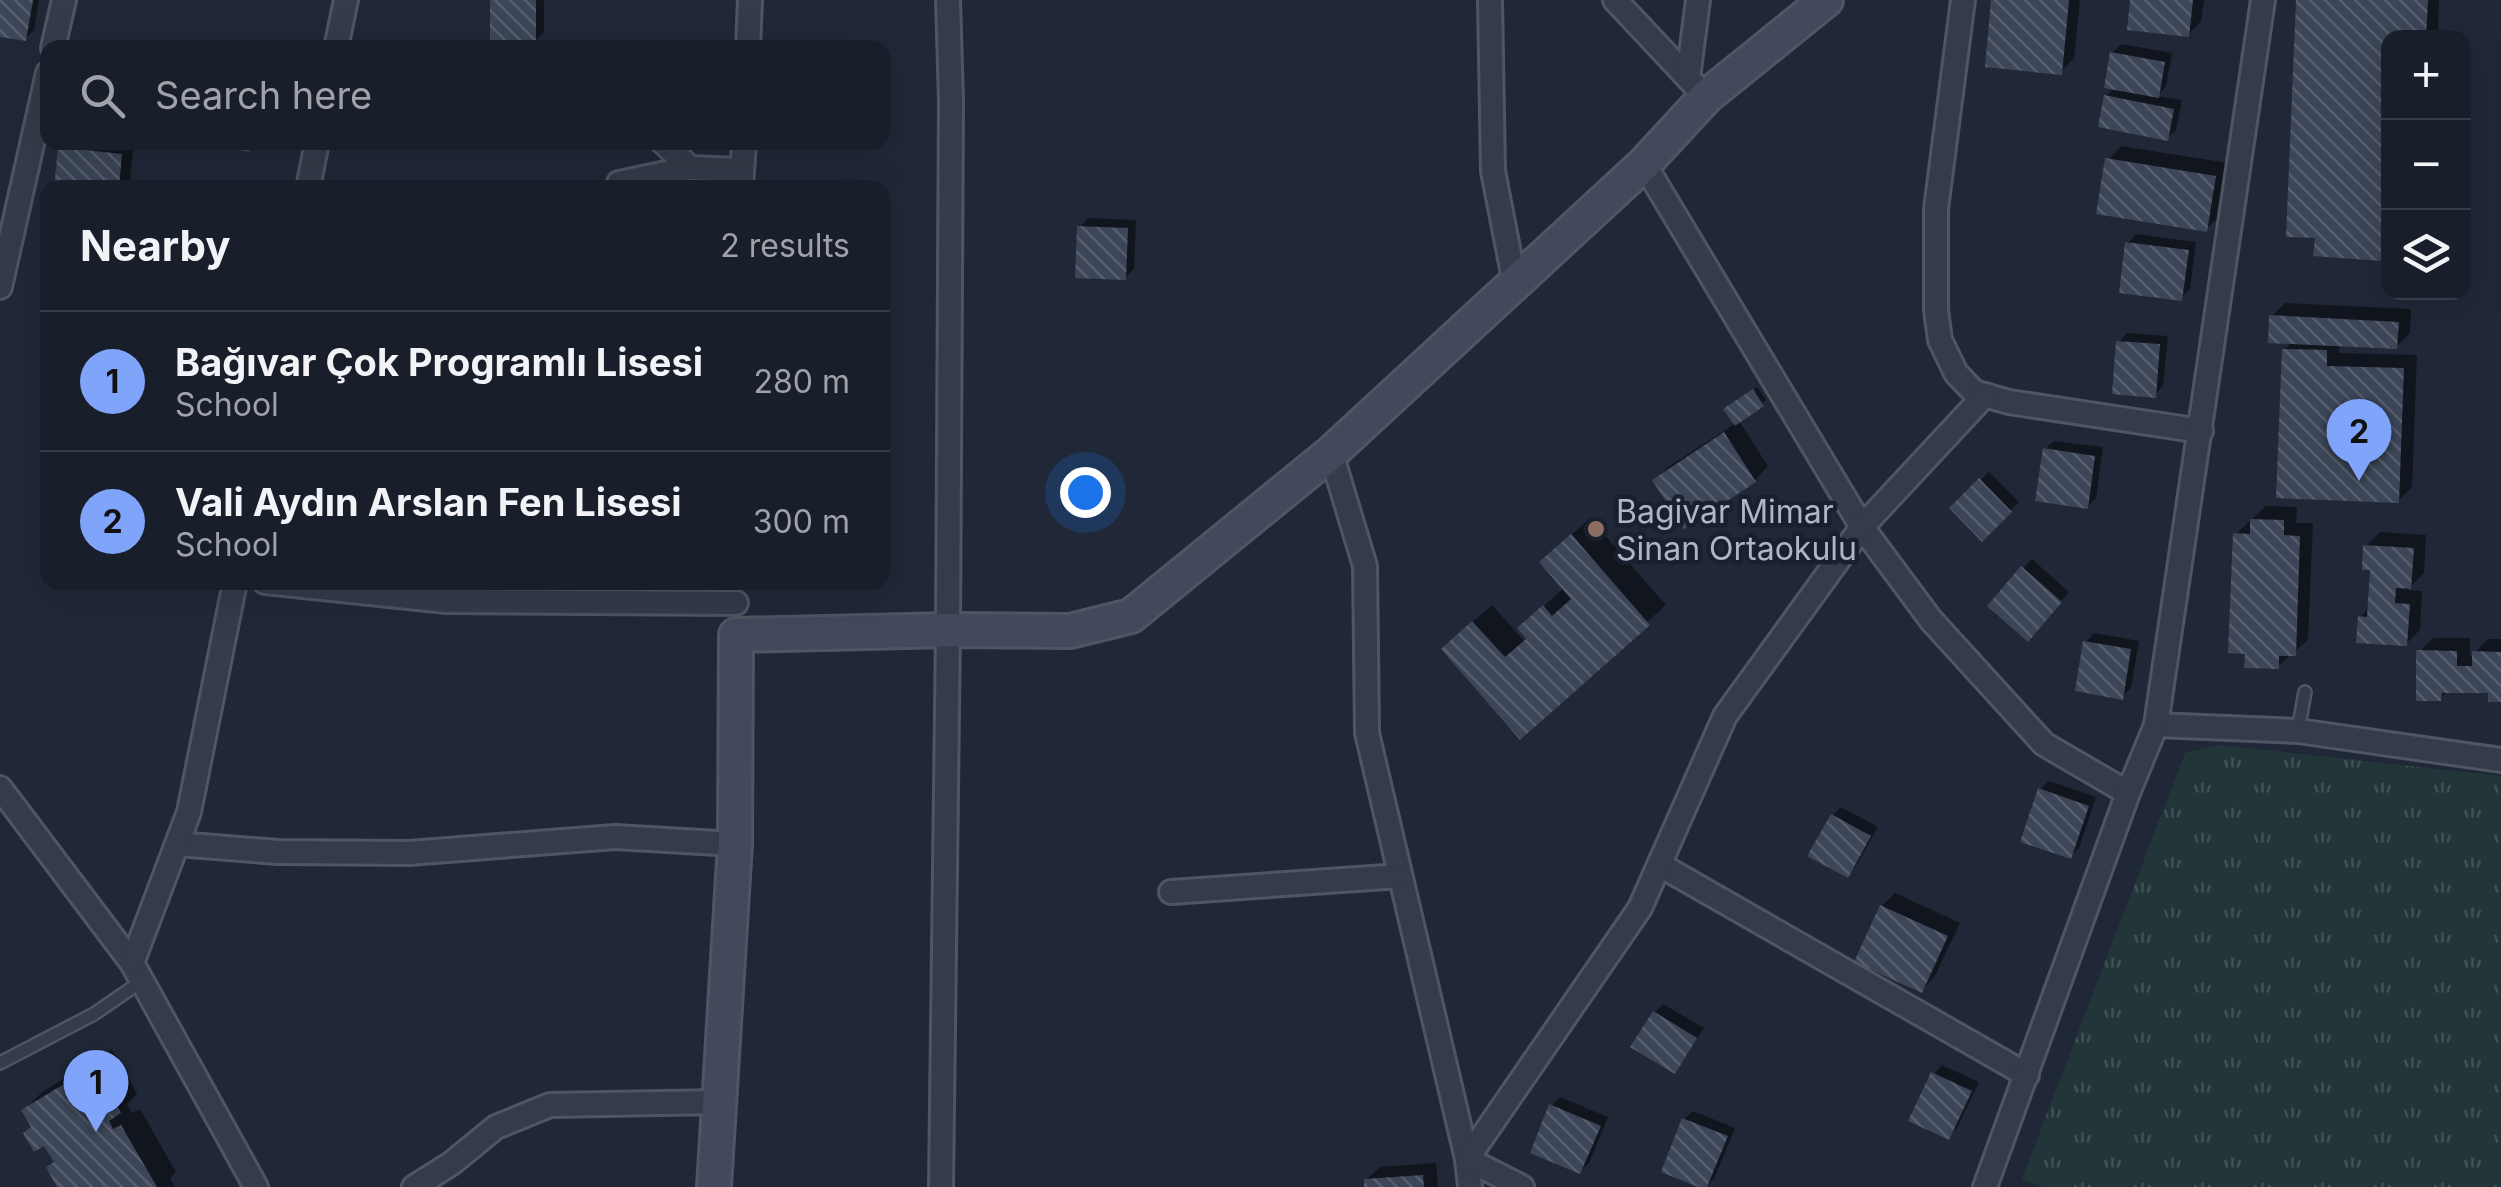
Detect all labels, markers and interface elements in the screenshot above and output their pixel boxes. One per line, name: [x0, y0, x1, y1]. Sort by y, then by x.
map controls: [2381, 30, 2471, 300]
button: +: [2381, 30, 2471, 120]
search box: [40, 40, 890, 150]
icon: search: [75, 68, 130, 123]
text: Search here: [155, 72, 372, 118]
button: −: [2381, 120, 2471, 210]
button: layers: [2381, 210, 2471, 300]
text: Nearby: [80, 220, 231, 271]
text: 2 results: [720, 226, 850, 265]
text: Bağıvar Çok Programlı Lisesi: [175, 339, 703, 385]
text: 1: [106, 362, 119, 401]
text: 280 m: [753, 362, 850, 401]
text: School: [175, 385, 279, 424]
pin: 2: [2326, 398, 2392, 481]
your location: [1060, 467, 1111, 518]
text: Vali Aydın Arslan Fen Lisesi: [175, 479, 682, 525]
place label: Bagivar Mimar Sinan Ortaokulu: [1616, 492, 1857, 568]
text: 2: [102, 502, 123, 541]
text: 300 m: [753, 502, 850, 541]
marker: Bagivar Mimar Sinan Ortaokulu: [1585, 518, 1607, 540]
text: School: [175, 525, 279, 564]
pin: 1: [64, 1050, 128, 1132]

